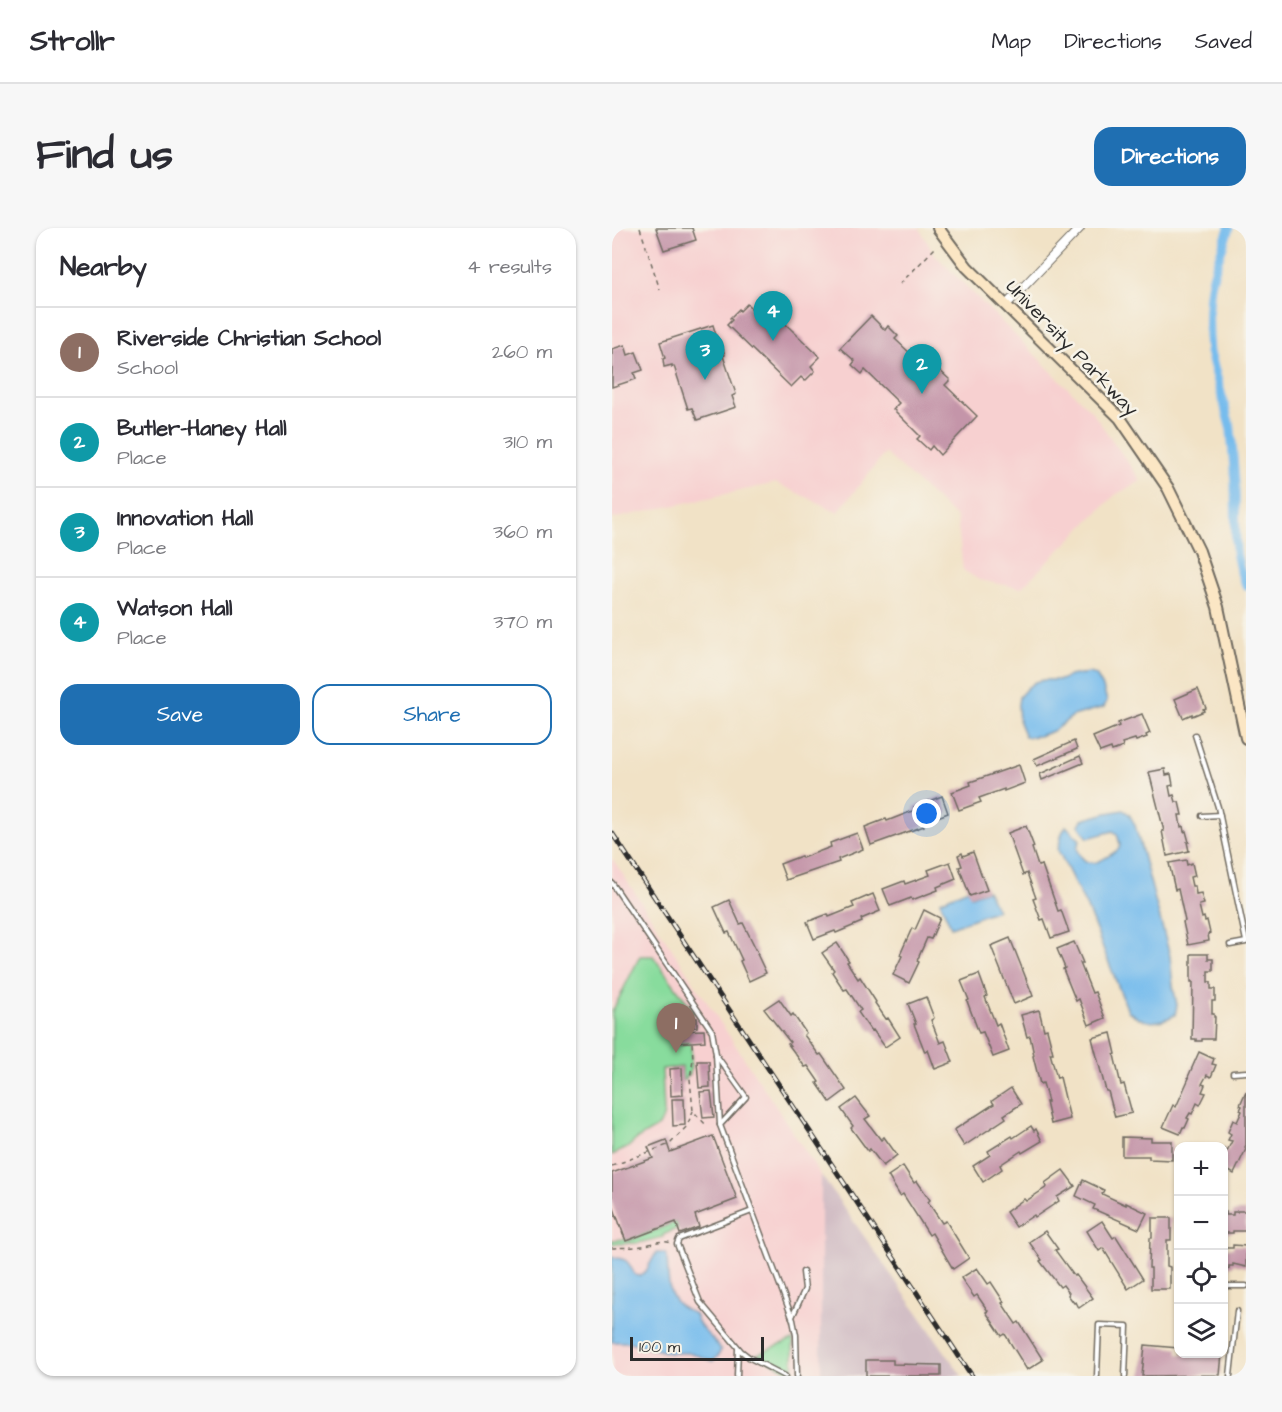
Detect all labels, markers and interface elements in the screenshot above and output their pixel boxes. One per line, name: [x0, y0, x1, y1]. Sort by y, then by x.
text: Strollr: [30, 22, 115, 61]
text: Map: [991, 27, 1031, 56]
text: Directions: [1064, 27, 1162, 56]
text: Saved: [1195, 27, 1252, 56]
text: Find us: [36, 127, 173, 185]
button: Directions: [1094, 127, 1246, 186]
text: Nearby: [60, 249, 147, 285]
text: 4 results: [467, 253, 552, 281]
street label: University Parkway: [999, 273, 1145, 423]
pin: 4: [754, 291, 792, 341]
text: Riverside Christian School: [117, 323, 381, 354]
pin: 3: [686, 330, 724, 380]
text: 1: [78, 338, 81, 366]
text: 260 m: [492, 338, 552, 366]
pin: 2: [902, 344, 942, 394]
text: School: [117, 354, 178, 382]
text: Butler-Haney Hall: [117, 413, 287, 444]
text: 2: [74, 428, 85, 456]
text: 310 m: [503, 428, 552, 456]
text: Place: [117, 444, 167, 472]
text: Innovation Hall: [117, 503, 253, 534]
text: 3: [74, 518, 85, 546]
text: 360 m: [493, 518, 552, 546]
text: Place: [117, 534, 167, 562]
text: Watson Hall: [117, 593, 232, 624]
text: 4: [73, 608, 86, 636]
text: 370 m: [493, 608, 552, 636]
text: Place: [117, 624, 167, 652]
button: Save: [60, 684, 300, 745]
button: Share: [312, 684, 552, 745]
your location: [912, 799, 941, 828]
pin: 1: [656, 1004, 696, 1053]
map controls: [1174, 1142, 1228, 1358]
button: +: [1174, 1142, 1228, 1196]
button: −: [1174, 1196, 1228, 1250]
button: locate: [1174, 1250, 1228, 1304]
button: layers: [1174, 1304, 1228, 1358]
scale bar: [630, 1334, 764, 1362]
text: 100 m: [639, 1336, 680, 1358]

